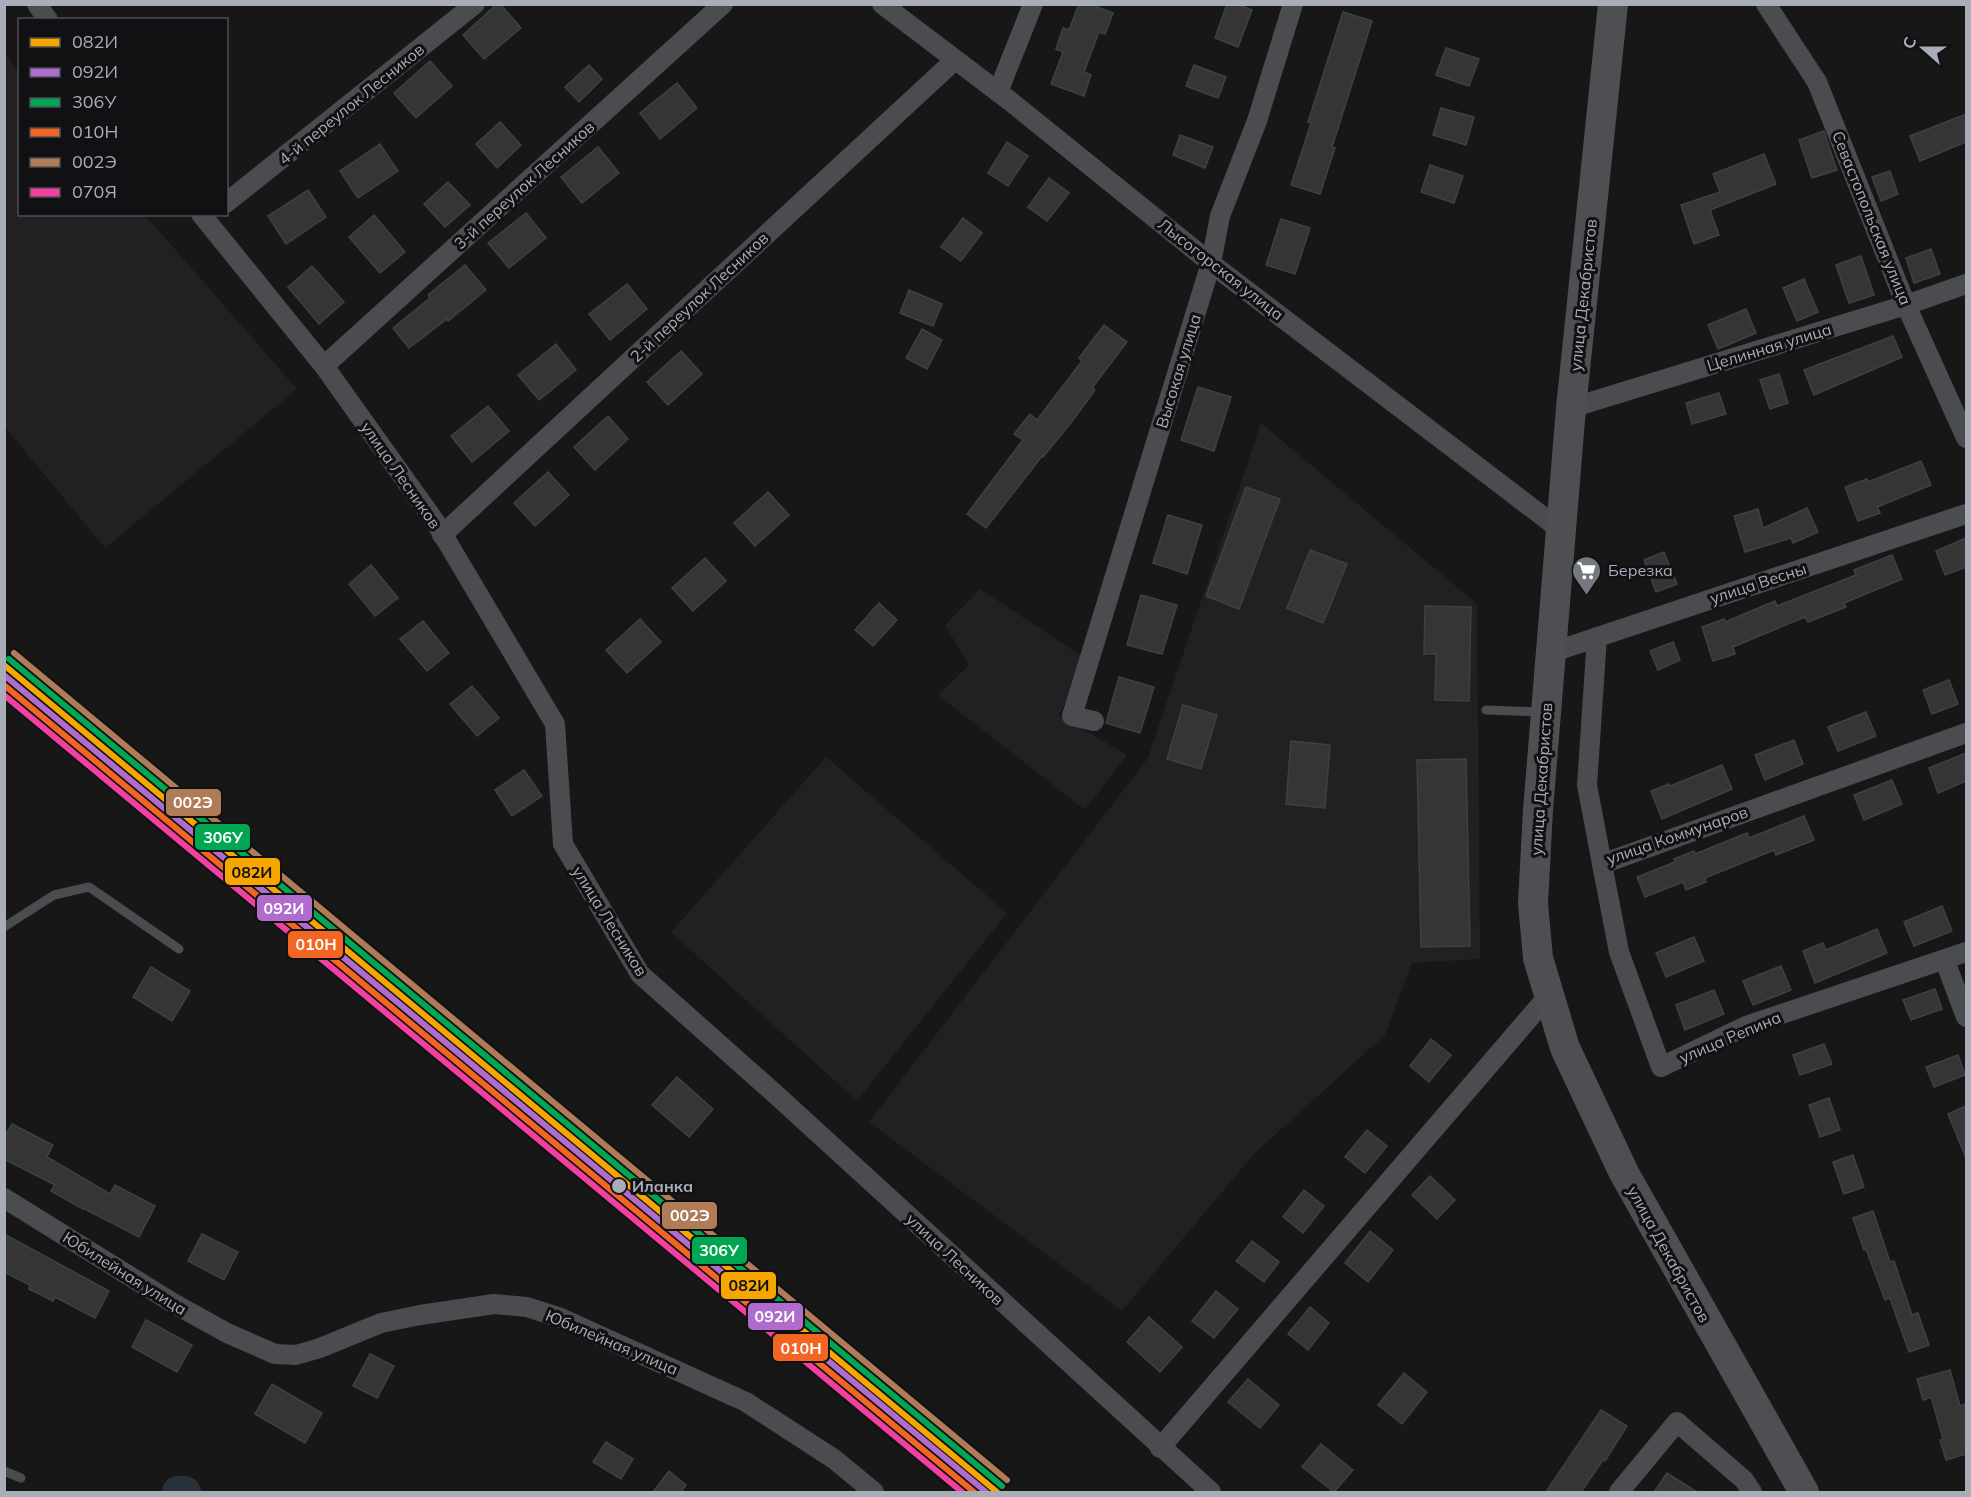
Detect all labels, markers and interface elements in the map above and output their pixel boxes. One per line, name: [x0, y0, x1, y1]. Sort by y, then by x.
legend: [18, 18, 228, 216]
north arrow: [1893, 18, 1953, 78]
text: 082И: [72, 30, 118, 53]
text: С: [1898, 34, 1920, 51]
street label: 4-й переулок Лесников: [274, 39, 428, 169]
text: 092И: [72, 60, 118, 83]
text: 306У: [72, 90, 116, 113]
street label: 3-й переулок Лесников: [450, 117, 598, 253]
text: 010Н: [72, 120, 118, 143]
street label: Севастопольская улица: [1828, 128, 1916, 308]
text: 002Э: [72, 150, 117, 173]
text: 070Я: [72, 180, 117, 203]
street label: Лысогорская улица: [1154, 214, 1288, 324]
street label: улица Декабристов: [1565, 218, 1601, 372]
street label: 2-й переулок Лесников: [626, 228, 772, 366]
street label: Высокая улица: [1151, 312, 1205, 430]
street label: Целинная улица: [1704, 319, 1834, 375]
street label: улица Лесников: [357, 418, 445, 532]
supermarket icon: Березка: [1571, 554, 1603, 596]
street label: улица Весны: [1707, 558, 1809, 608]
place label: Березка: [1608, 560, 1673, 580]
street label: улица Декабристов: [1526, 702, 1556, 856]
line badge: 002Э: [165, 788, 222, 817]
text: 002Э: [173, 792, 213, 812]
street label: улица Коммунаров: [1604, 801, 1750, 869]
line badge: 306У: [194, 823, 251, 851]
text: 306У: [203, 827, 244, 847]
line badge: 082И: [224, 857, 281, 886]
text: 082И: [232, 862, 272, 882]
street label: улица Лесников: [568, 862, 652, 980]
line badge: 092И: [256, 894, 313, 922]
text: 092И: [264, 898, 304, 918]
line badge: 010Н: [287, 930, 344, 959]
text: 010Н: [295, 934, 337, 954]
street label: улица Репина: [1676, 1007, 1784, 1067]
place label: Иланка: [632, 1176, 693, 1196]
marker: Иланка: [610, 1177, 628, 1195]
street label: улица Декабристов: [1623, 1182, 1715, 1326]
line badge: 002Э: [661, 1201, 718, 1230]
text: 002Э: [670, 1205, 710, 1225]
street label: улица Лесников: [902, 1209, 1008, 1309]
street label: Юбилейная улица: [59, 1227, 191, 1319]
line badge: 306У: [691, 1236, 748, 1265]
text: 306У: [699, 1240, 740, 1260]
line badge: 082И: [720, 1271, 777, 1300]
text: 082И: [729, 1275, 769, 1295]
line badge: 092И: [747, 1302, 804, 1331]
street label: Юбилейная улица: [543, 1305, 681, 1379]
text: 092И: [755, 1306, 795, 1326]
line badge: 010Н: [772, 1333, 829, 1362]
text: 010Н: [780, 1338, 822, 1358]

